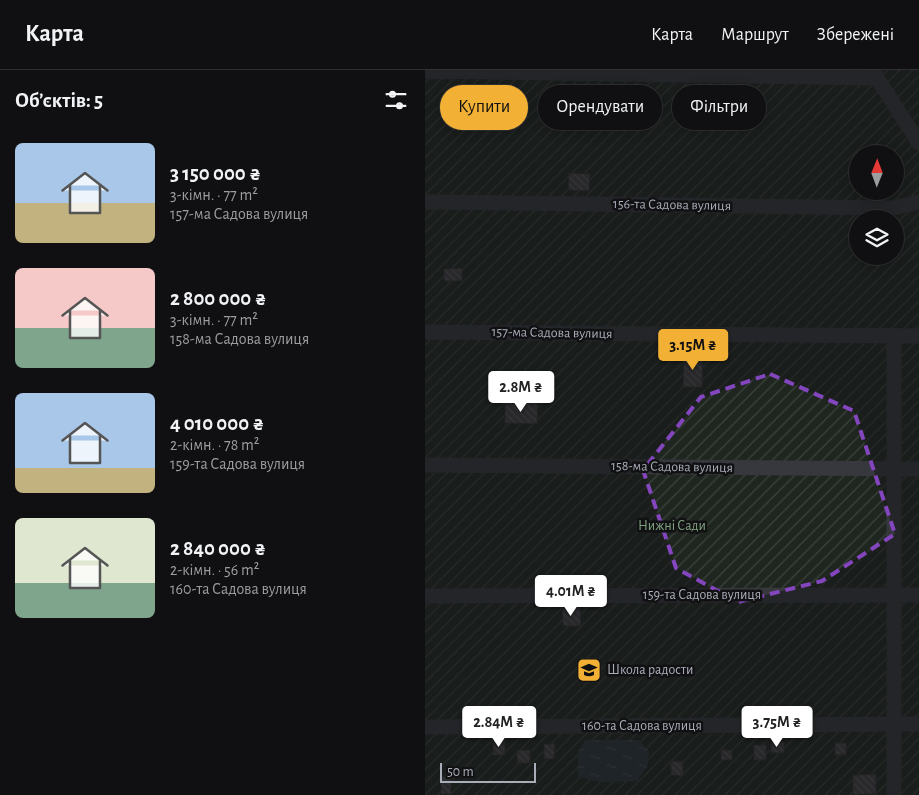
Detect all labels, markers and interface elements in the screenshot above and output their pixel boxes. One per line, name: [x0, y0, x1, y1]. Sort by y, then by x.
text: Карта: [25, 22, 84, 46]
text: Карта: [651, 26, 693, 44]
text: Маршрут: [721, 26, 789, 44]
text: Збережені: [817, 26, 894, 44]
chip: Купити: [440, 85, 528, 130]
chip: Орендувати: [538, 85, 662, 130]
chip: Фільтри: [672, 85, 766, 130]
icon: filters: [382, 86, 410, 114]
text: Об’єктів: 5: [15, 90, 103, 111]
north arrow: [849, 145, 904, 200]
map controls: [849, 145, 904, 265]
icon: home: [55, 163, 115, 223]
text: 3 150 000 ₴: [170, 163, 261, 184]
text: 3-кімн. · 77 m²: [170, 187, 258, 203]
street label: 156-та Садова вулиця: [613, 197, 731, 213]
text: 157-ма Садова вулиця: [170, 206, 308, 222]
button: layers: [849, 210, 904, 265]
icon: home: [55, 288, 115, 348]
text: 2 800 000 ₴: [170, 288, 267, 309]
text: 3-кімн. · 77 m²: [170, 312, 258, 328]
street label: 157-ма Садова вулиця: [491, 325, 613, 341]
pin: 3.15M ₴: [647, 328, 739, 371]
text: 158-ма Садова вулиця: [170, 331, 309, 347]
text: 3.15M ₴: [669, 337, 717, 353]
pin: 2.8M ₴: [480, 370, 562, 413]
text: 2.8M ₴: [499, 379, 543, 395]
icon: home: [55, 413, 115, 473]
text: 4 010 000 ₴: [170, 413, 264, 434]
text: 2-кімн. · 78 m²: [170, 437, 259, 453]
text: 159-та Садова вулиця: [170, 456, 305, 472]
street label: 158-ма Садова вулиця: [611, 459, 733, 475]
park label: Нижні Сади: [638, 519, 706, 533]
icon: home: [55, 538, 115, 598]
text: 2 840 000 ₴: [170, 538, 266, 559]
text: 2-кімн. · 56 m²: [170, 562, 259, 578]
pin: 4.01M ₴: [525, 574, 617, 617]
text: 160-та Садова вулиця: [170, 581, 307, 597]
text: 4.01M ₴: [546, 583, 596, 599]
street label: 159-та Садова вулиця: [643, 588, 761, 602]
school or university icon: Школа радости: [576, 657, 602, 683]
place label: Школа радости: [607, 663, 693, 677]
pin: 2.84M ₴: [453, 706, 545, 748]
pin: 3.75M ₴: [731, 706, 823, 748]
text: 2.84M ₴: [473, 714, 525, 730]
text: 3.75M ₴: [753, 714, 801, 730]
street label: 160-та Садова вулиця: [582, 719, 702, 733]
scale bar: [440, 760, 536, 783]
text: 50 m: [447, 765, 474, 779]

